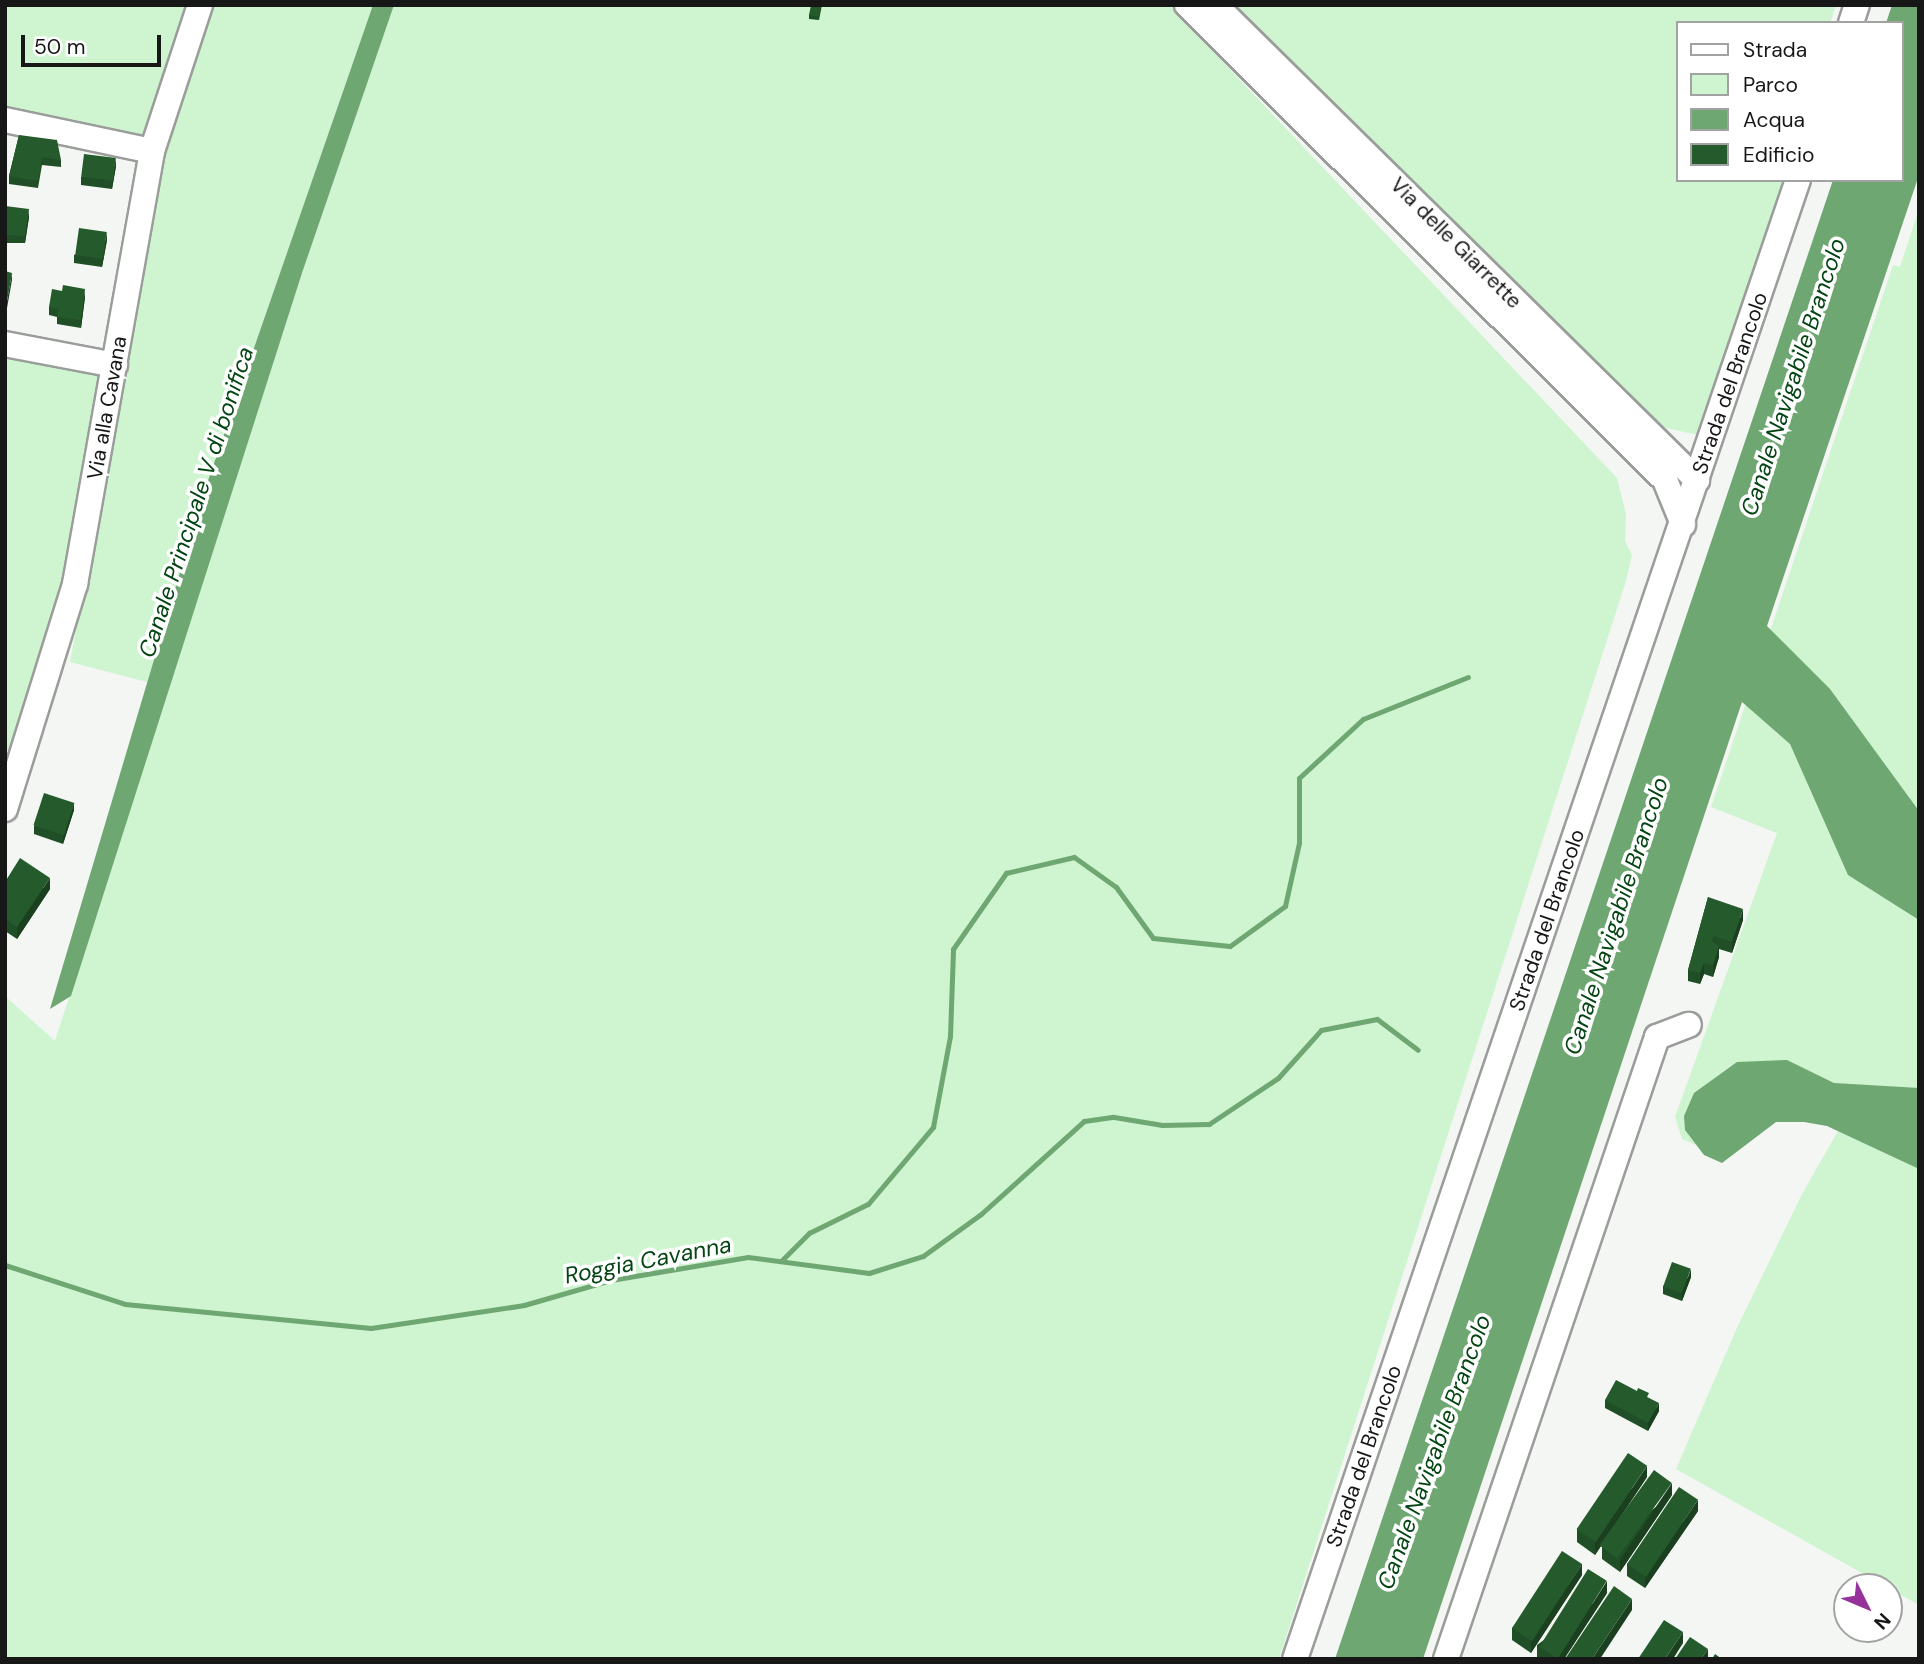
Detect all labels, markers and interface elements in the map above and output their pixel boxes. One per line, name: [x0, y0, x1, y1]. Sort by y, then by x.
scale bar: [24, 21, 164, 65]
legend: [1675, 21, 1903, 182]
text: 50 m: [34, 33, 85, 61]
text: Strada: [1743, 36, 1807, 64]
text: Parco: [1743, 71, 1798, 99]
text: Acqua: [1743, 106, 1805, 134]
text: Edificio: [1743, 141, 1814, 169]
street label: Via delle Giarrette: [1385, 172, 1527, 314]
water label: Canale Navigabile Brancolo: [1735, 235, 1851, 519]
street label: Strada del Brancolo: [1687, 289, 1773, 477]
street label: Via alla Cavana: [82, 334, 132, 482]
water label: Canale Principale V di bonifica: [133, 343, 259, 661]
water label: Canale Navigabile Brancolo: [1558, 774, 1674, 1058]
street label: Strada del Brancolo: [1504, 826, 1590, 1014]
water label: Roggia Cavanna: [562, 1230, 734, 1290]
water label: Canale Navigabile Brancolo: [1371, 1311, 1497, 1593]
street label: Strada del Brancolo: [1321, 1362, 1407, 1550]
north arrow: [1833, 1573, 1903, 1643]
text: N: [1868, 1608, 1896, 1635]

